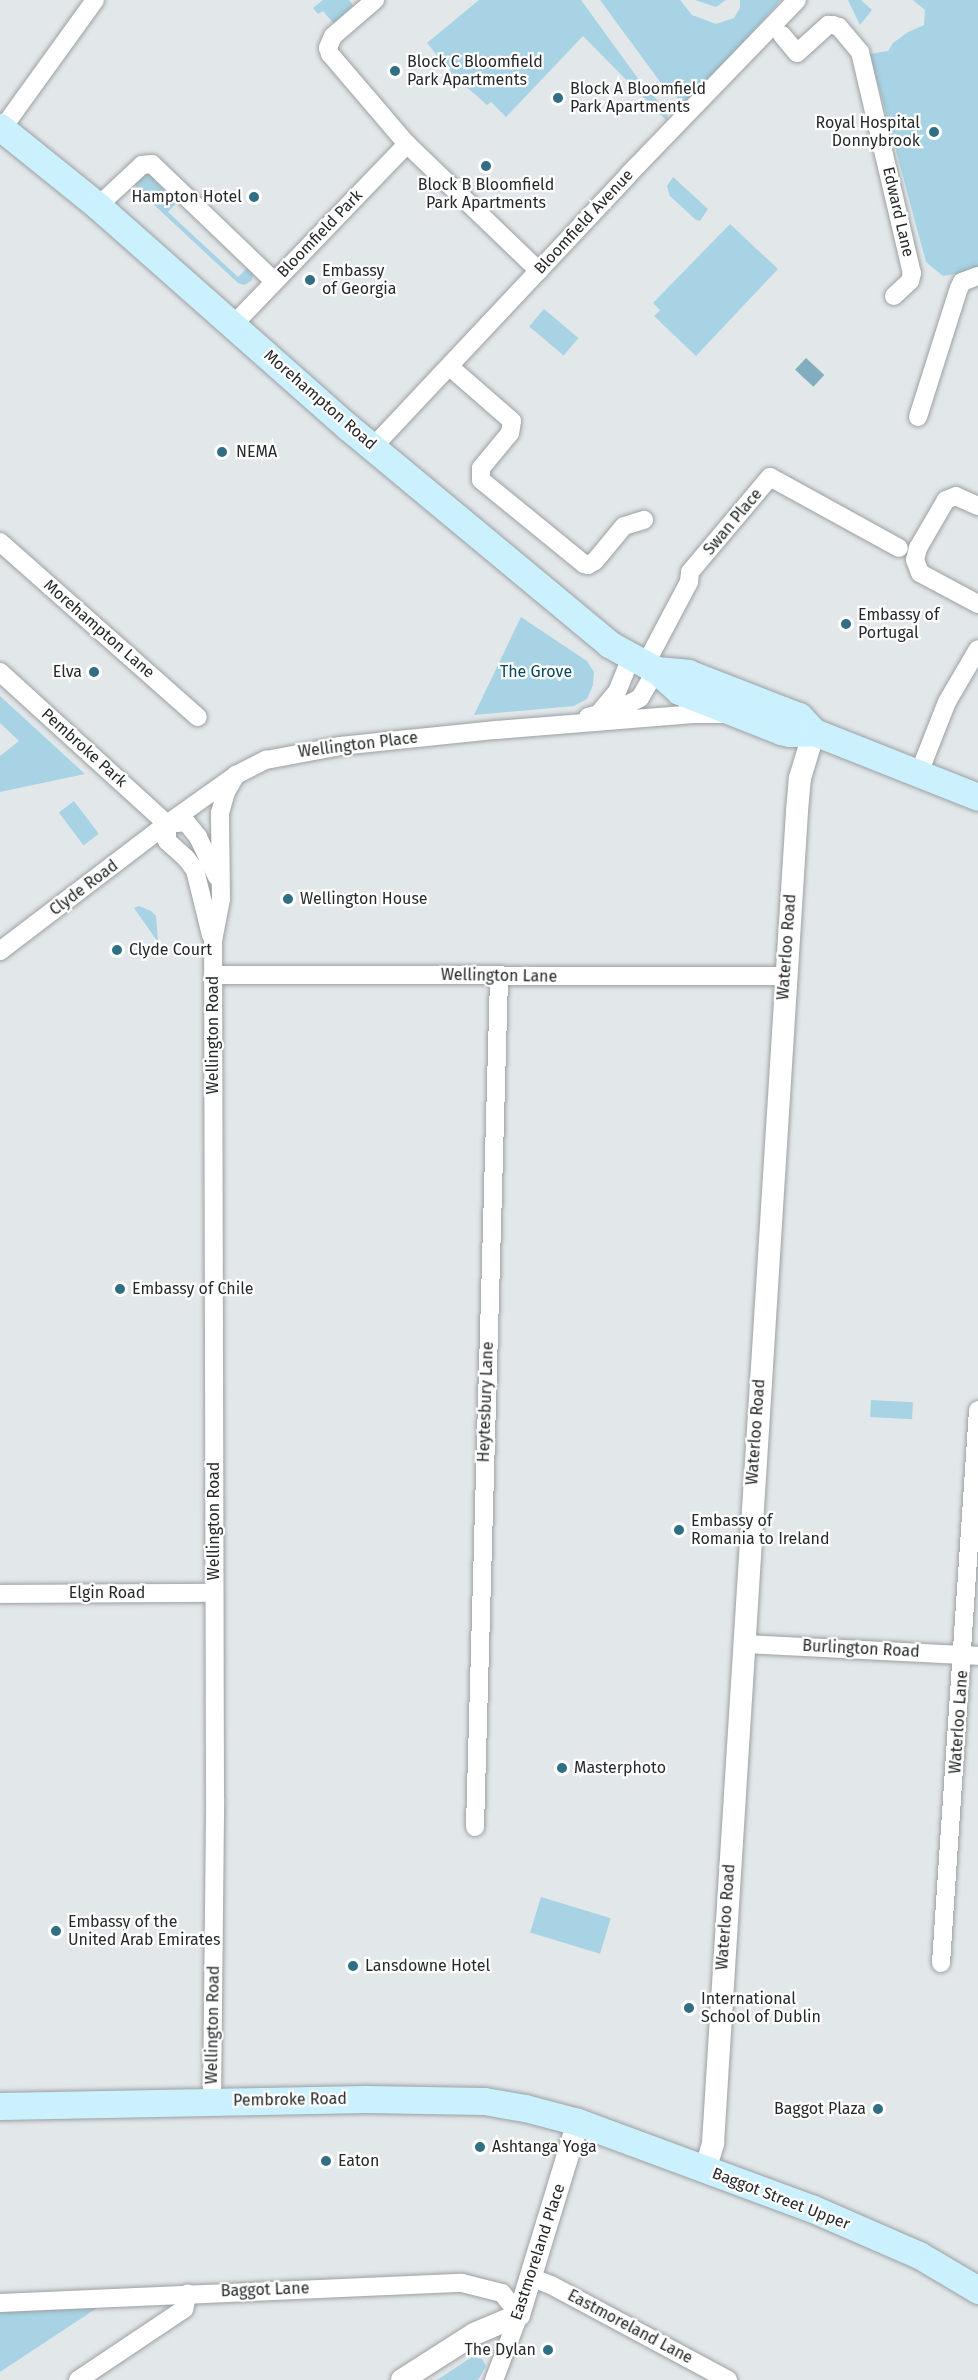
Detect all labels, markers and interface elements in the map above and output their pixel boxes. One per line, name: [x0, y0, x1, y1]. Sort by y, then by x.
place label: Block C Bloomfield Park Apartments: [407, 52, 543, 90]
marker: Block C Bloomfield Park Apartments: [388, 64, 402, 78]
place label: Block A Bloomfield Park Apartments: [570, 79, 706, 117]
marker: Block A Bloomfield Park Apartments: [551, 91, 565, 105]
place label: Royal Hospital Donnybrook: [816, 113, 920, 151]
marker: Royal Hospital Donnybrook: [925, 123, 943, 141]
marker: Block B Bloomfield Park Apartments: [479, 159, 493, 173]
street label: Edward Lane: [878, 165, 918, 259]
street label: Bloomfield Avenue: [531, 166, 637, 278]
place label: Block B Bloomfield Park Apartments: [418, 175, 554, 213]
street label: Bloomfield Park: [273, 186, 367, 282]
place label: Hampton Hotel: [132, 187, 242, 207]
marker: Hampton Hotel: [247, 190, 261, 204]
place label: Embassy of Georgia: [322, 261, 397, 299]
marker: Embassy of Georgia: [303, 273, 317, 287]
street label: Morehampton Road: [260, 346, 380, 454]
place label: NEMA: [236, 442, 277, 462]
marker: NEMA: [213, 443, 231, 461]
street label: Swan Place: [700, 485, 766, 559]
street label: Morehampton Lane: [40, 576, 158, 682]
place label: Embassy of Portugal: [858, 605, 939, 643]
marker: Embassy of Portugal: [839, 617, 853, 631]
place label: Elva: [53, 662, 82, 682]
park label: The Grove: [500, 662, 572, 682]
marker: Elva: [87, 665, 101, 679]
street label: Pembroke Park: [37, 705, 131, 791]
street label: Wellington Place: [297, 728, 419, 762]
street label: Clyde Road: [46, 856, 122, 920]
place label: Wellington House: [300, 889, 428, 909]
marker: Wellington House: [281, 892, 295, 906]
street label: Waterloo Road: [774, 893, 800, 1001]
place label: Clyde Court: [129, 940, 212, 960]
marker: Clyde Court: [110, 943, 124, 957]
street label: Wellington Lane: [441, 965, 557, 987]
street label: Wellington Road: [203, 976, 223, 1094]
place label: Embassy of Chile: [132, 1279, 254, 1299]
marker: Embassy of Chile: [113, 1282, 127, 1296]
street label: Heytesbury Lane: [474, 1341, 498, 1463]
street label: Waterloo Road: [743, 1378, 769, 1486]
street label: Wellington Road: [204, 1462, 224, 1580]
place label: Embassy of Romania to Ireland: [691, 1511, 830, 1549]
marker: Embassy of Romania to Ireland: [672, 1523, 686, 1537]
street label: Elgin Road: [69, 1583, 145, 1603]
street label: Burlington Road: [802, 1636, 920, 1662]
street label: Waterloo Lane: [946, 1669, 972, 1775]
place label: Masterphoto: [574, 1758, 666, 1778]
marker: Masterphoto: [555, 1761, 569, 1775]
street label: Waterloo Road: [713, 1863, 739, 1971]
place label: Embassy of the United Arab Emirates: [68, 1912, 220, 1950]
marker: Embassy of the United Arab Emirates: [49, 1924, 63, 1938]
place label: Lansdowne Hotel: [365, 1956, 490, 1976]
marker: Lansdowne Hotel: [346, 1959, 360, 1973]
street label: Wellington Road: [202, 1965, 224, 2085]
place label: International School of Dublin: [701, 1989, 821, 2027]
marker: International School of Dublin: [682, 2001, 696, 2015]
street label: Pembroke Road: [233, 2089, 347, 2111]
place label: Baggot Plaza: [774, 2099, 866, 2119]
marker: Baggot Plaza: [871, 2102, 885, 2116]
place label: Ashtanga Yoga: [492, 2137, 597, 2157]
marker: Ashtanga Yoga: [473, 2140, 487, 2154]
place label: Eaton: [338, 2151, 379, 2171]
marker: Eaton: [319, 2154, 333, 2168]
street label: Baggot Street Upper: [709, 2164, 853, 2234]
street label: Eastmoreland Place: [507, 2181, 569, 2323]
street label: Baggot Lane: [220, 2279, 310, 2301]
street label: Eastmoreland Lane: [564, 2286, 696, 2368]
place label: The Dylan: [465, 2340, 536, 2360]
marker: The Dylan: [541, 2343, 555, 2357]

